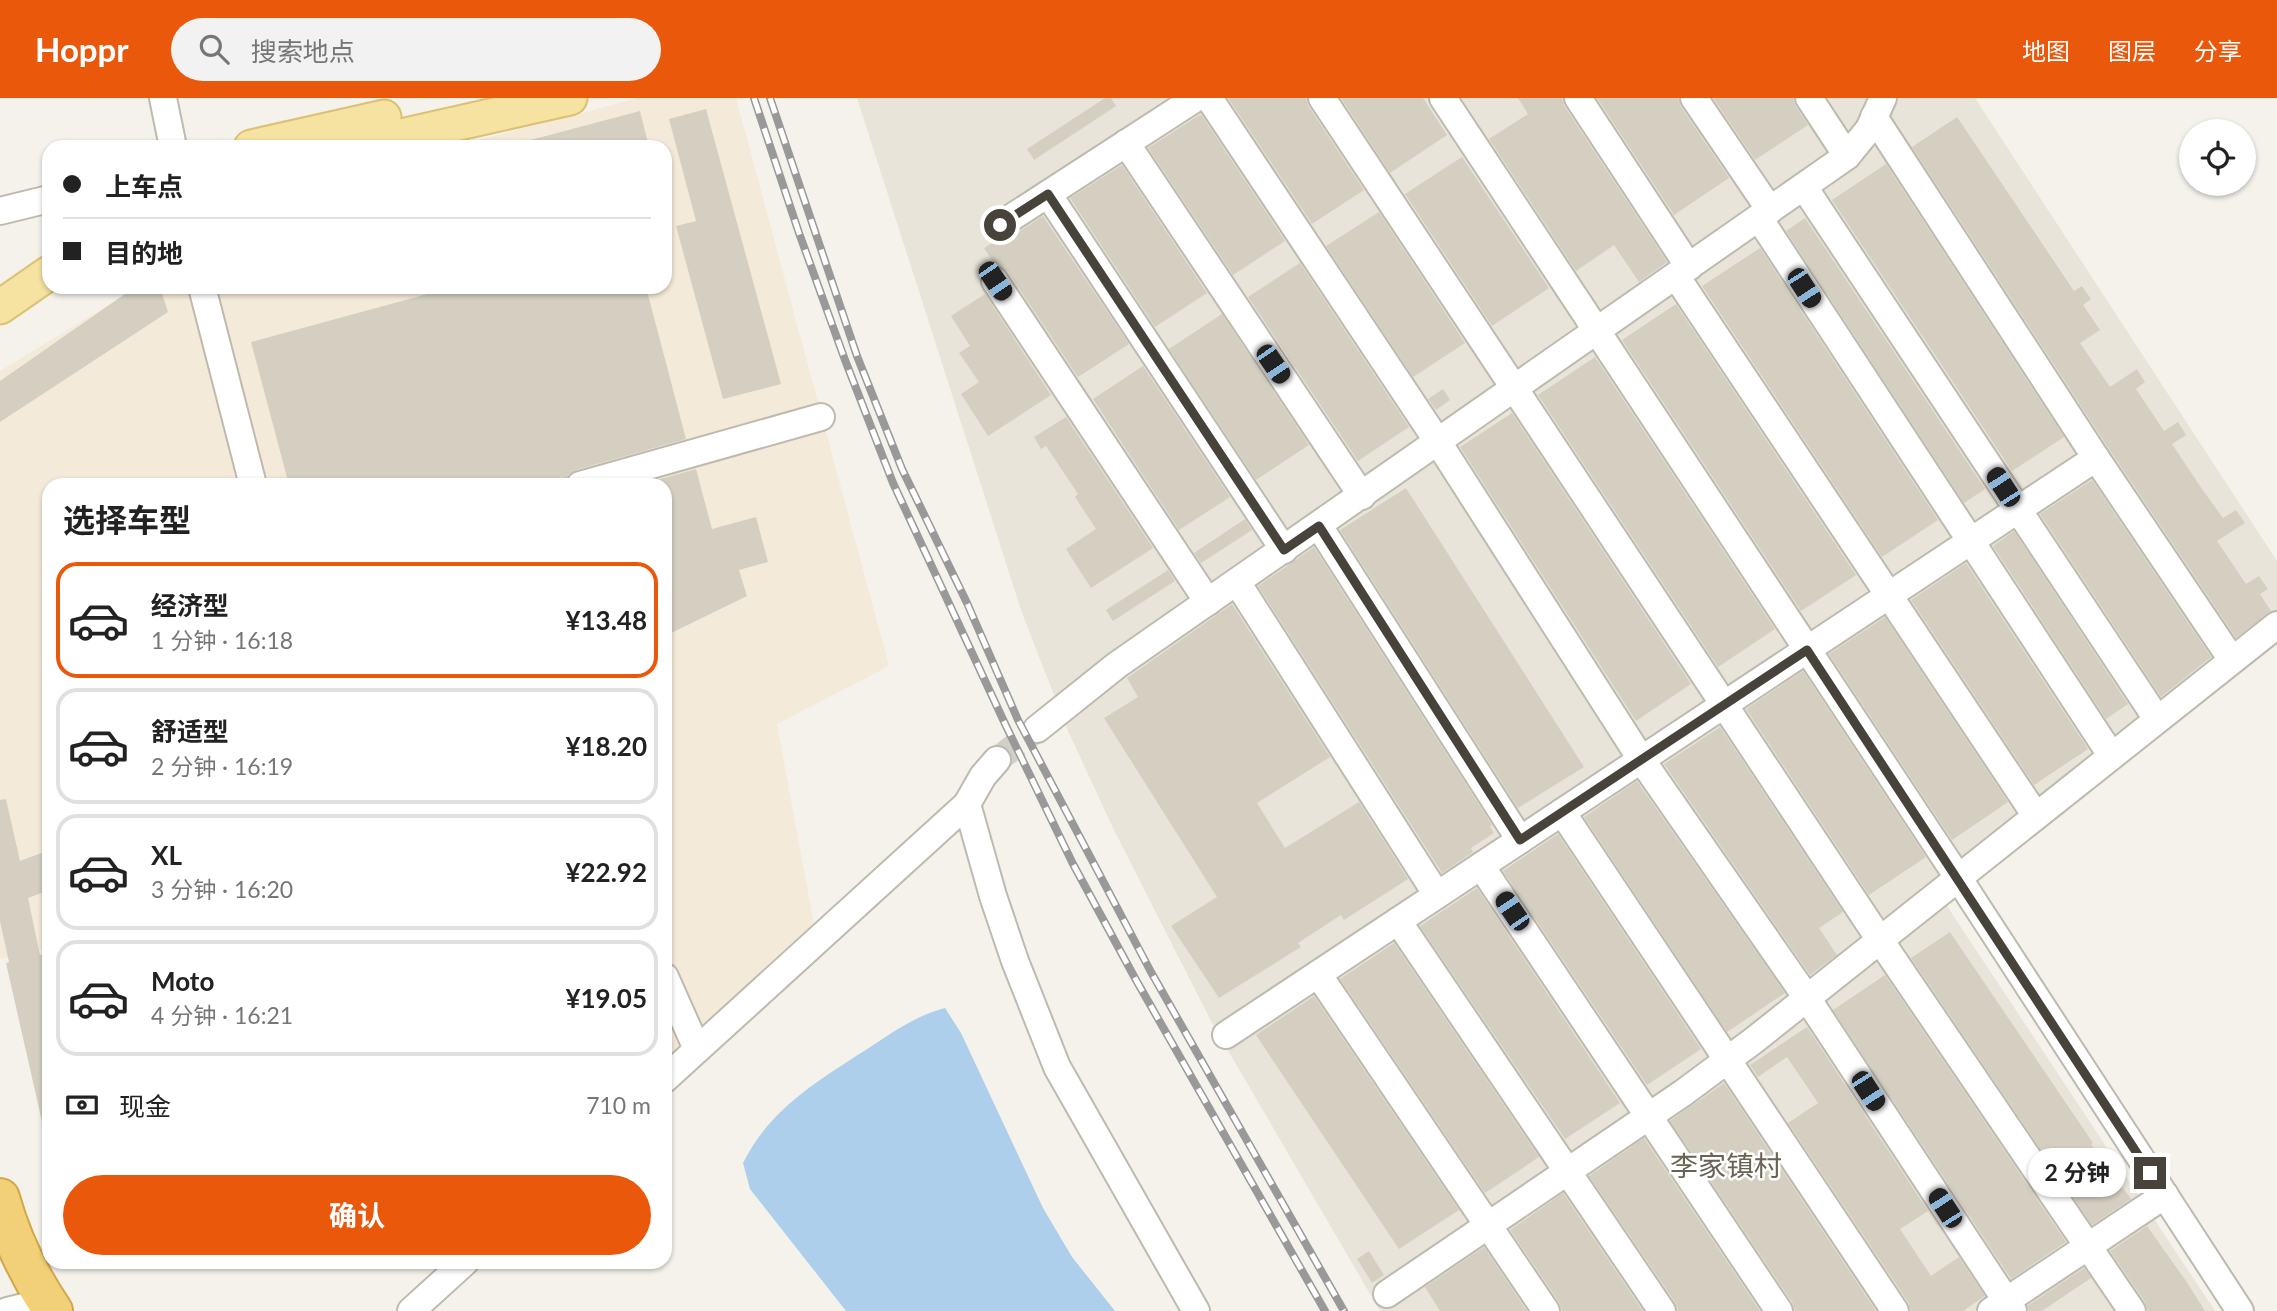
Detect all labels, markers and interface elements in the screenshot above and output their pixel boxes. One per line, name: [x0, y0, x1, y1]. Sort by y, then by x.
search box: [171, 18, 661, 81]
text: Hoppr: [35, 29, 129, 69]
icon: search: [195, 30, 233, 68]
text: 搜索地点: [251, 35, 355, 67]
text: 地图: [2022, 36, 2070, 65]
text: 图层: [2108, 36, 2156, 65]
text: 分享: [2194, 36, 2242, 65]
map controls: [2179, 119, 2256, 196]
button: locate: [2179, 119, 2256, 196]
text: 上车点: [105, 170, 183, 202]
route start: [984, 209, 1016, 241]
text: 目的地: [105, 237, 183, 269]
car: [975, 258, 1016, 304]
car: [1784, 265, 1825, 311]
car: [1253, 341, 1294, 387]
car: [1983, 464, 2024, 510]
text: 选择车型: [63, 500, 191, 539]
icon: car: [67, 589, 130, 652]
text: 经济型: [151, 589, 229, 621]
text: ¥13.48: [565, 604, 647, 636]
text: 1 分钟 · 16:18: [151, 626, 293, 654]
icon: car: [67, 715, 130, 778]
text: 舒适型: [151, 715, 229, 747]
text: ¥18.20: [565, 730, 647, 762]
text: 2 分钟 · 16:19: [151, 752, 293, 780]
text: XL: [151, 839, 182, 871]
icon: car: [67, 841, 130, 904]
text: ¥22.92: [565, 856, 647, 888]
text: 3 分钟 · 16:20: [151, 875, 293, 903]
car: [1492, 888, 1533, 934]
text: Moto: [151, 965, 214, 997]
icon: car: [67, 967, 130, 1030]
text: ¥19.05: [565, 982, 647, 1014]
text: 4 分钟 · 16:21: [151, 1001, 293, 1029]
car: [1848, 1068, 1889, 1114]
icon: cash: [63, 1086, 101, 1124]
text: 现金: [119, 1090, 171, 1122]
text: 710 m: [586, 1091, 651, 1119]
district label: 李家镇村: [1670, 1148, 1782, 1182]
callout: 2 分钟: [2028, 1148, 2126, 1198]
route end: [2134, 1157, 2166, 1189]
text: 2 分钟: [2045, 1158, 2109, 1186]
button: 确认: [63, 1175, 651, 1255]
car: [1925, 1185, 1966, 1231]

